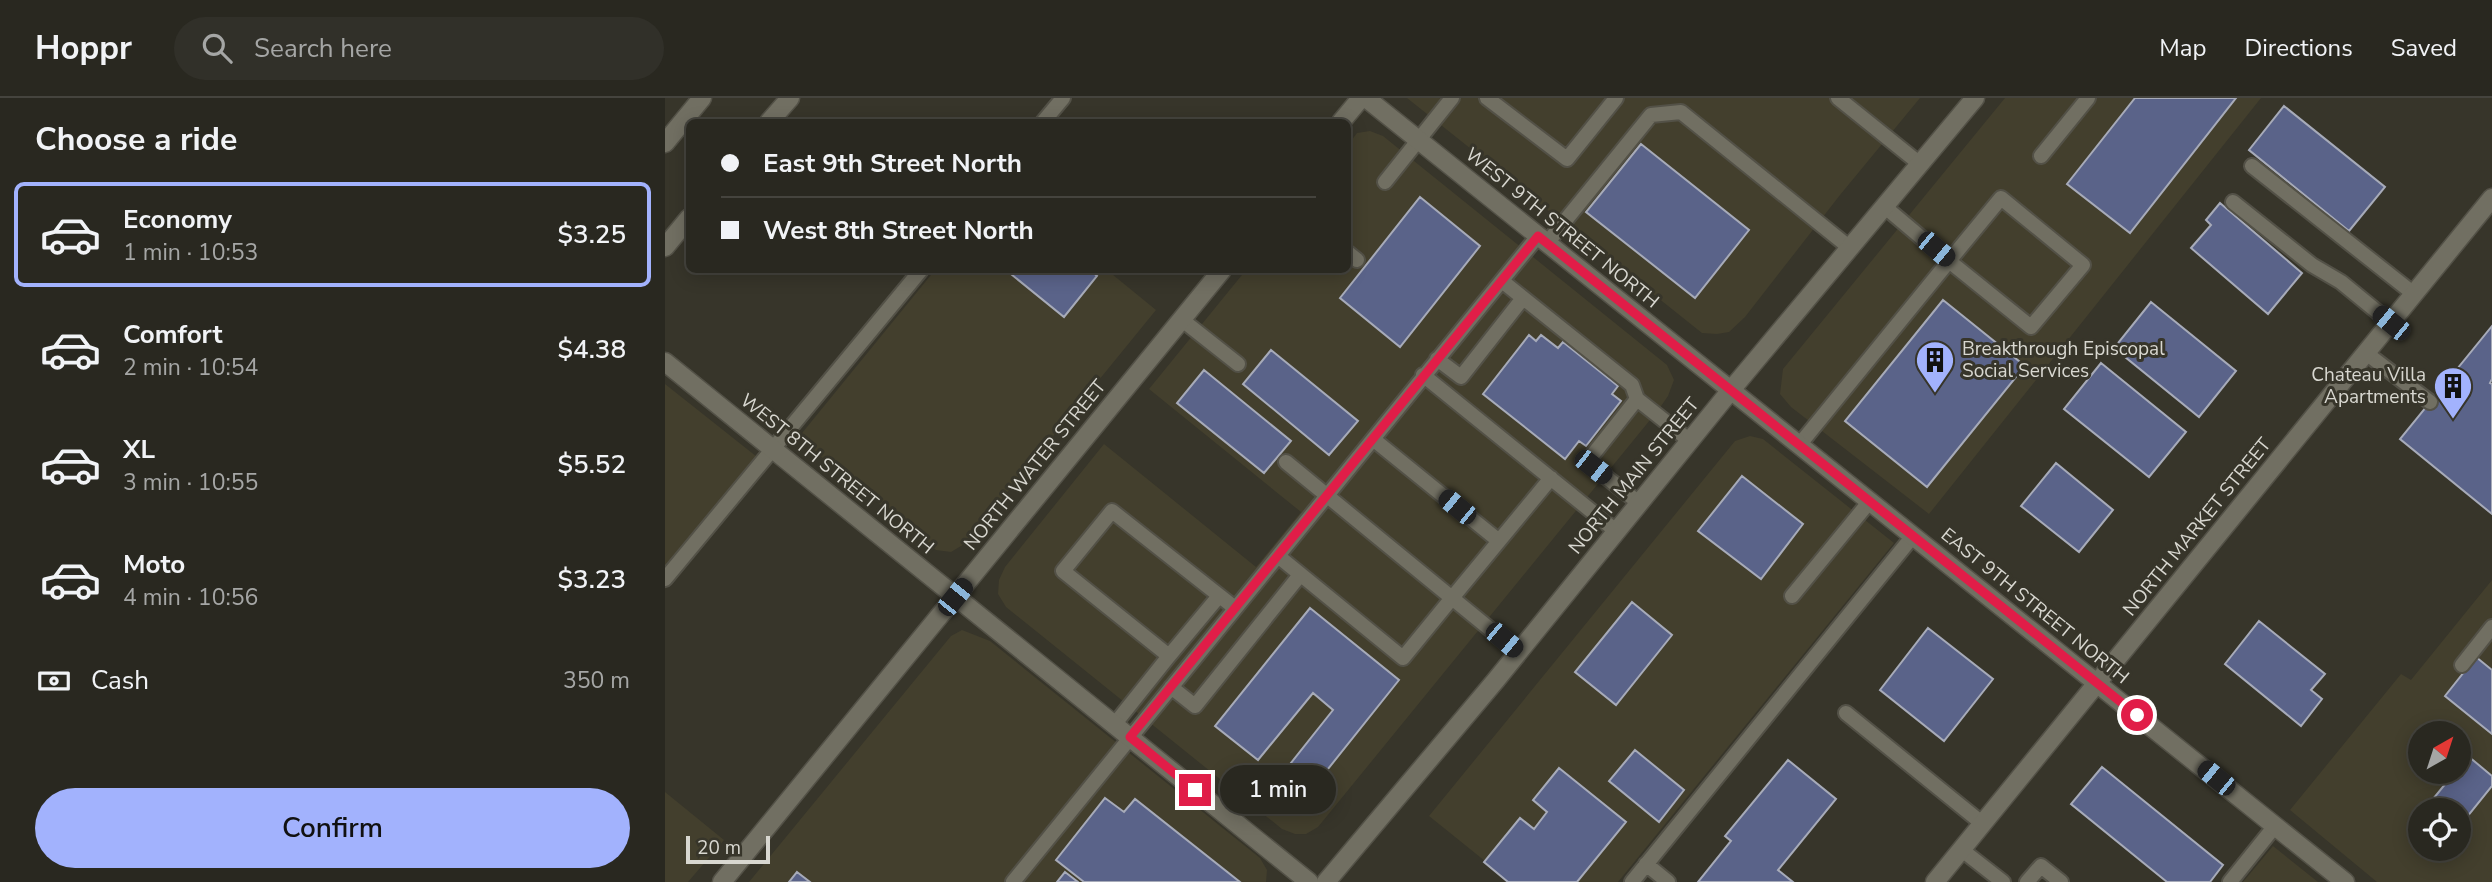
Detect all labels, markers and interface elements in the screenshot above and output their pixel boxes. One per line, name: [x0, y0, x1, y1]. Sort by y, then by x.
search box: [174, 17, 664, 80]
text: Hoppr: [35, 26, 132, 71]
icon: search: [198, 29, 236, 67]
text: Search here: [254, 31, 392, 66]
text: Map: [2159, 32, 2206, 64]
text: Directions: [2244, 32, 2353, 64]
text: Saved: [2391, 32, 2457, 64]
text: Choose a ride: [35, 118, 237, 161]
street label: WEST 9TH STREET NORTH: [1460, 142, 1664, 314]
text: East 9th Street North: [763, 146, 1022, 181]
text: Economy: [123, 202, 232, 237]
icon: car: [39, 203, 102, 266]
text: West 8th Street North: [763, 213, 1034, 248]
text: $3.25: [557, 217, 626, 252]
car: [1914, 227, 1959, 271]
text: 1 min · 10:53: [123, 237, 258, 268]
car: [2369, 302, 2414, 344]
text: Comfort: [123, 317, 223, 352]
icon: car: [39, 318, 102, 381]
text: $4.38: [557, 332, 626, 367]
place label: Breakthrough Episcopal Social Services: [1962, 336, 2165, 384]
building icon: Breakthrough Episcopal Social Services: [1914, 339, 1956, 394]
text: 2 min · 10:54: [123, 352, 258, 383]
place label: Chateau Villa Apartments: [2311, 362, 2426, 410]
building icon: Chateau Villa Apartments: [2432, 365, 2474, 420]
street label: NORTH WATER STREET: [958, 374, 1112, 556]
street label: WEST 8TH STREET NORTH: [735, 388, 939, 560]
street label: NORTH MAIN STREET: [1563, 392, 1706, 560]
text: XL: [123, 432, 155, 467]
street label: NORTH MARKET STREET: [2117, 432, 2277, 622]
icon: car: [39, 433, 102, 496]
car: [1570, 446, 1617, 488]
text: $5.52: [557, 447, 626, 482]
text: 3 min · 10:55: [123, 467, 258, 498]
car: [1435, 486, 1480, 528]
street label: EAST 9TH STREET NORTH: [1935, 522, 2135, 690]
text: Moto: [123, 547, 185, 582]
icon: car: [39, 548, 102, 611]
text: $3.23: [557, 562, 626, 597]
car: [934, 574, 977, 620]
text: 4 min · 10:56: [123, 582, 258, 613]
car: [1482, 618, 1527, 662]
icon: cash: [35, 662, 73, 700]
text: Cash: [91, 663, 149, 698]
text: 350 m: [563, 665, 630, 696]
route start: [2121, 699, 2153, 731]
north arrow: [2408, 721, 2471, 784]
map controls: [2408, 721, 2471, 861]
car: [2194, 757, 2239, 799]
callout: 1 min: [1219, 766, 1335, 814]
route end: [1179, 774, 1211, 806]
text: 1 min: [1249, 774, 1307, 805]
button: Confirm: [35, 788, 630, 868]
button: locate: [2408, 798, 2471, 861]
scale bar: [686, 833, 770, 865]
text: 20 m: [697, 835, 741, 861]

